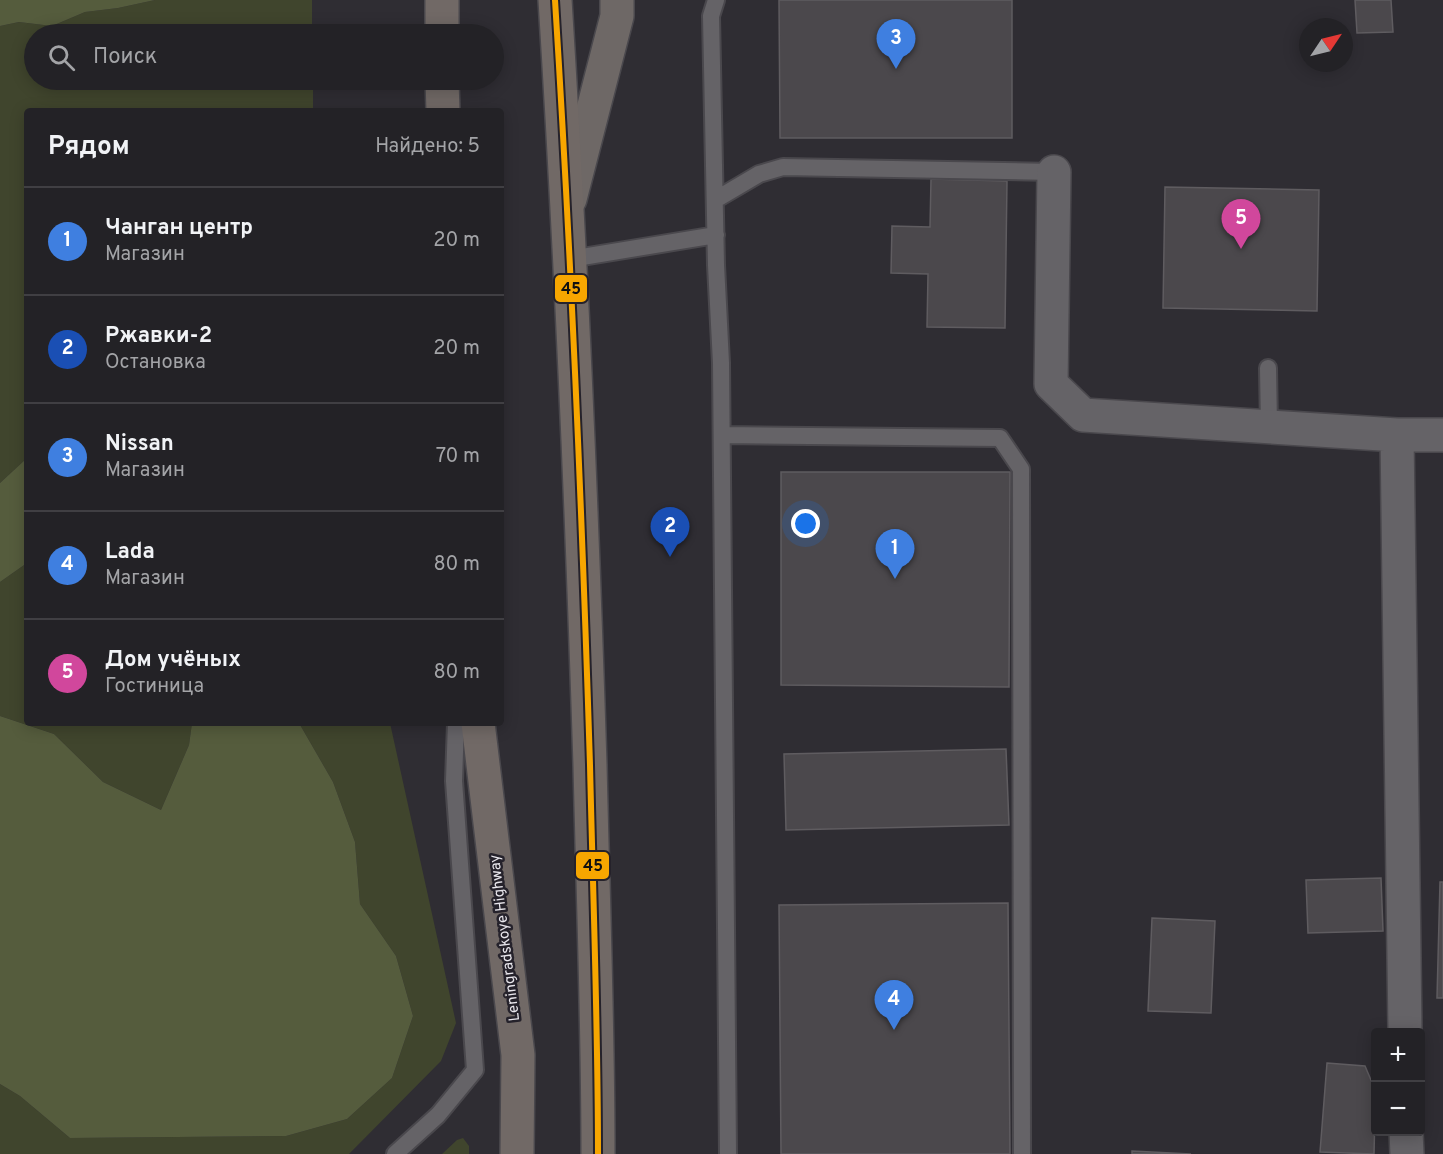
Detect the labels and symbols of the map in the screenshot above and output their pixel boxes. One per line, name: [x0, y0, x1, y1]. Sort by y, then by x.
north arrow: [1299, 18, 1353, 72]
pin: 3: [876, 20, 916, 69]
pin: 5: [1222, 200, 1260, 249]
line badge: 45: [554, 274, 588, 303]
text: 45: [561, 280, 581, 300]
pin: 2: [650, 508, 690, 557]
your location: [791, 509, 820, 538]
pin: 1: [876, 530, 914, 579]
line badge: 45: [575, 851, 610, 880]
street label: Leningradskoye Highway: [486, 853, 525, 1022]
text: 45: [583, 857, 603, 877]
pin: 4: [874, 980, 914, 1030]

